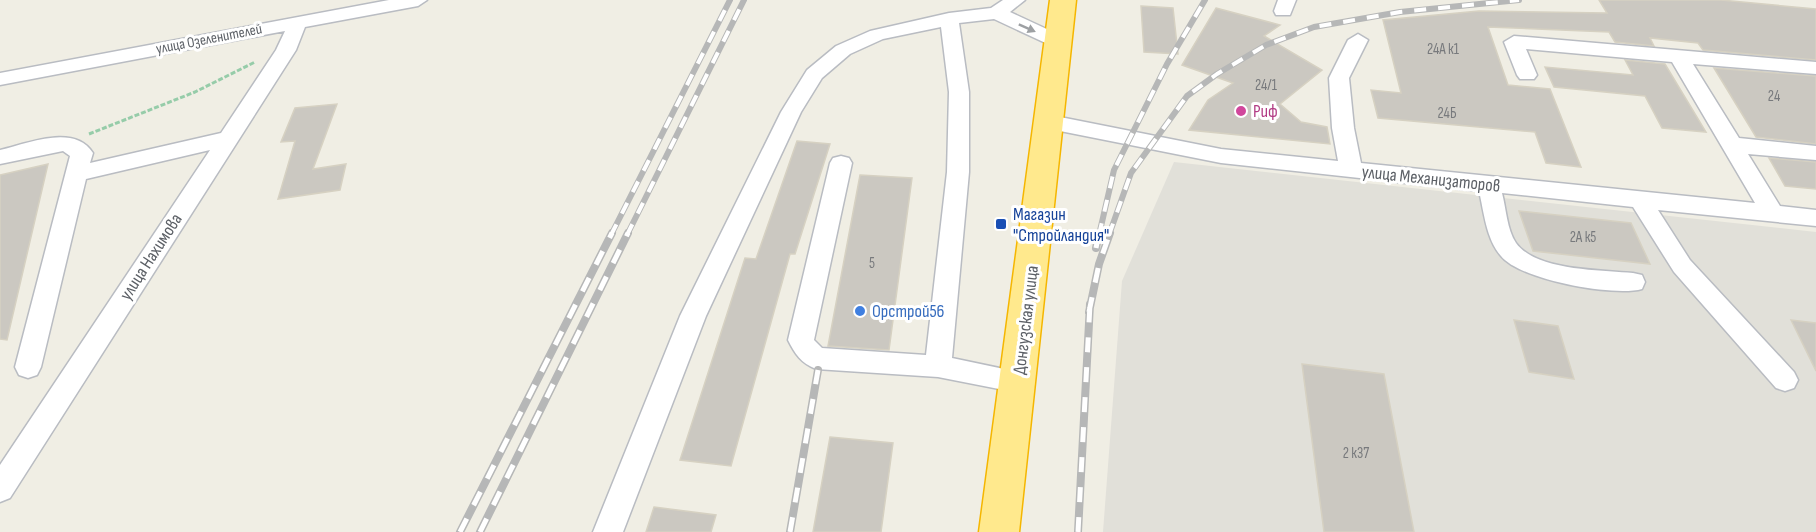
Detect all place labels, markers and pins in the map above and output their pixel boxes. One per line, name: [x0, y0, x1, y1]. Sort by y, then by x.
place label: Риф: [1253, 101, 1278, 122]
marker: Риф: [1234, 104, 1248, 118]
place label: Магазин "Стройландия": [1013, 204, 1109, 246]
marker: Магазин "Стройландия": [994, 217, 1008, 231]
place label: Орстрой56: [872, 301, 945, 322]
marker: Орстрой56: [853, 304, 867, 318]

